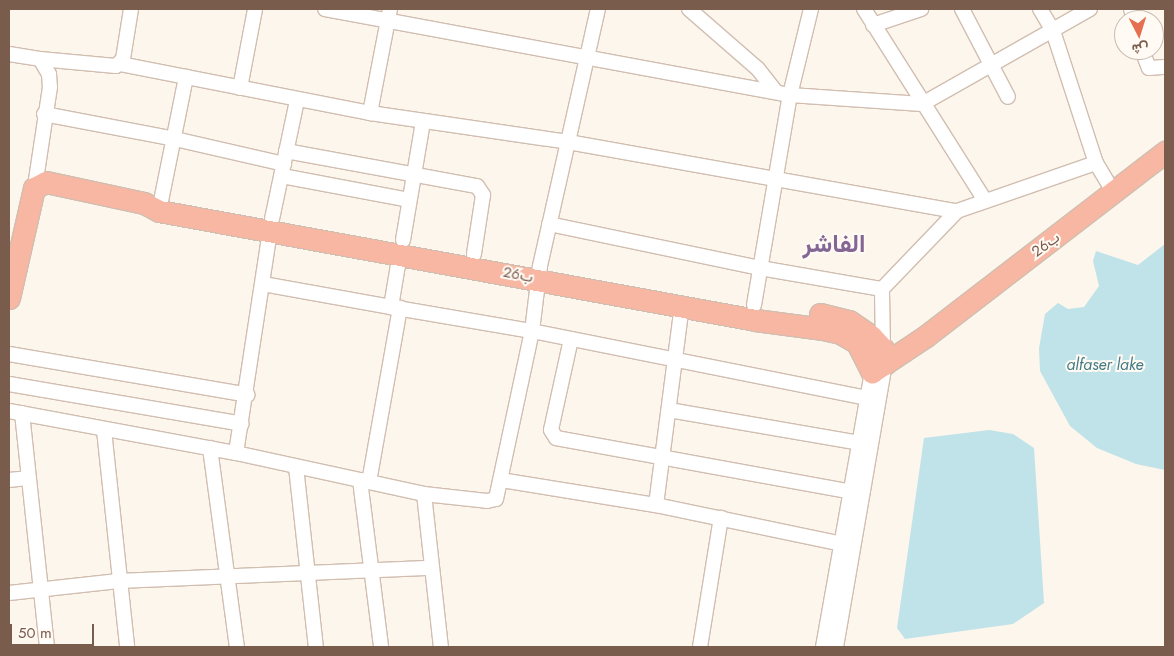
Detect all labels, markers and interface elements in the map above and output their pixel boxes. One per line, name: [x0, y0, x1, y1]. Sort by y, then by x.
north arrow: [1114, 10, 1164, 60]
text: ش: [1131, 38, 1149, 60]
district label: الفاشر: [802, 228, 866, 258]
street label: 26ب: [1028, 229, 1064, 261]
street label: 26ب: [501, 263, 535, 287]
water label: alfaser lake: [1066, 355, 1144, 375]
scale bar: [12, 614, 96, 646]
text: 50 m: [18, 622, 52, 644]

